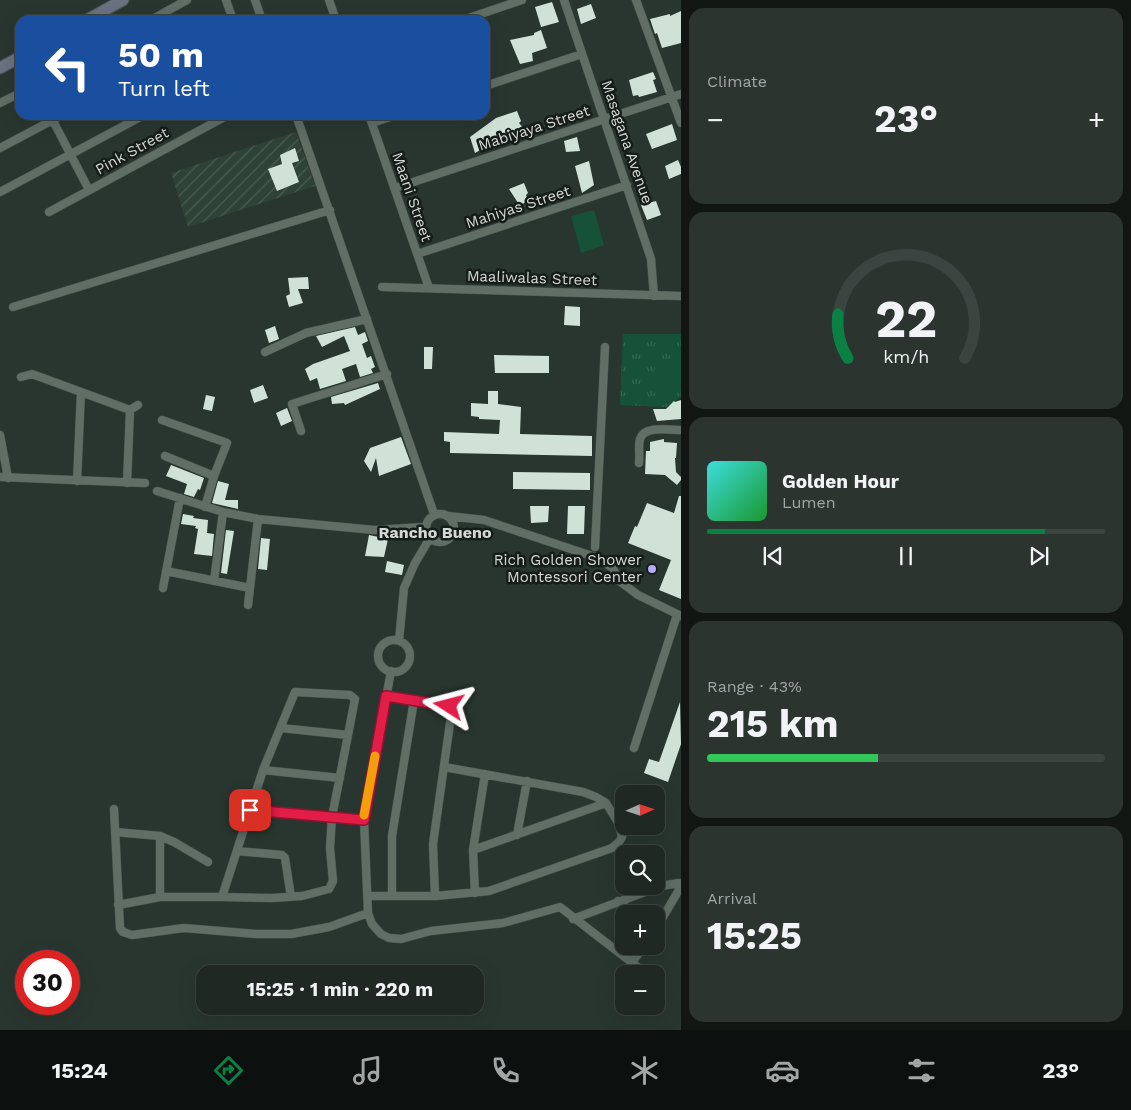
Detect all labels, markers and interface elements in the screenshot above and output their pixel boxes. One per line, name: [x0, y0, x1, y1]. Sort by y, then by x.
text: 50 m: [118, 34, 204, 76]
icon: left: [35, 35, 100, 100]
text: Climate: [707, 72, 767, 91]
text: Turn left: [118, 76, 210, 101]
street label: Masagana Avenue: [597, 78, 657, 206]
text: 23°: [874, 97, 938, 141]
street label: Mabiyaya Street: [476, 101, 593, 155]
text: −: [707, 103, 724, 136]
text: +: [1088, 103, 1105, 136]
street label: Pink Street: [92, 123, 172, 178]
street label: Maani Street: [388, 150, 436, 245]
street label: Mahiyas Street: [464, 181, 573, 232]
street label: Maaliwalas Street: [467, 267, 598, 289]
text: 22: [875, 289, 937, 350]
text: km/h: [883, 346, 929, 367]
text: Golden Hour: [782, 470, 899, 493]
text: Lumen: [782, 493, 836, 512]
district label: Rancho Bueno: [379, 523, 492, 542]
icon: previous: [759, 542, 787, 570]
icon: pause: [892, 542, 920, 570]
icon: next: [1025, 542, 1053, 570]
place label: Rich Golden Shower Montessori Center: [494, 551, 642, 586]
marker: Rich Golden Shower Montessori Center: [646, 563, 658, 575]
text: Range · 43%: [707, 677, 802, 696]
position arrow: [422, 679, 474, 731]
text: 215 km: [707, 702, 838, 746]
north arrow: [615, 785, 665, 835]
map controls: [615, 785, 665, 1015]
pin: [229, 789, 271, 831]
icon: arrive: [236, 796, 264, 824]
button: search: [615, 845, 665, 895]
text: Arrival: [707, 889, 757, 908]
button: +: [615, 905, 665, 955]
text: 15:25: [707, 914, 802, 958]
speed limit sign: 30: [15, 950, 80, 1015]
button: −: [615, 965, 665, 1015]
text: 15:25 · 1 min · 220 m: [247, 978, 433, 1001]
icon: directions: [211, 1053, 246, 1088]
icon: music: [350, 1053, 385, 1088]
icon: phone: [488, 1053, 523, 1088]
icon: climate: [627, 1053, 662, 1088]
icon: car: [765, 1053, 800, 1088]
icon: filters: [904, 1053, 939, 1088]
text: 15:24: [52, 1058, 108, 1083]
text: 23°: [1042, 1058, 1079, 1083]

